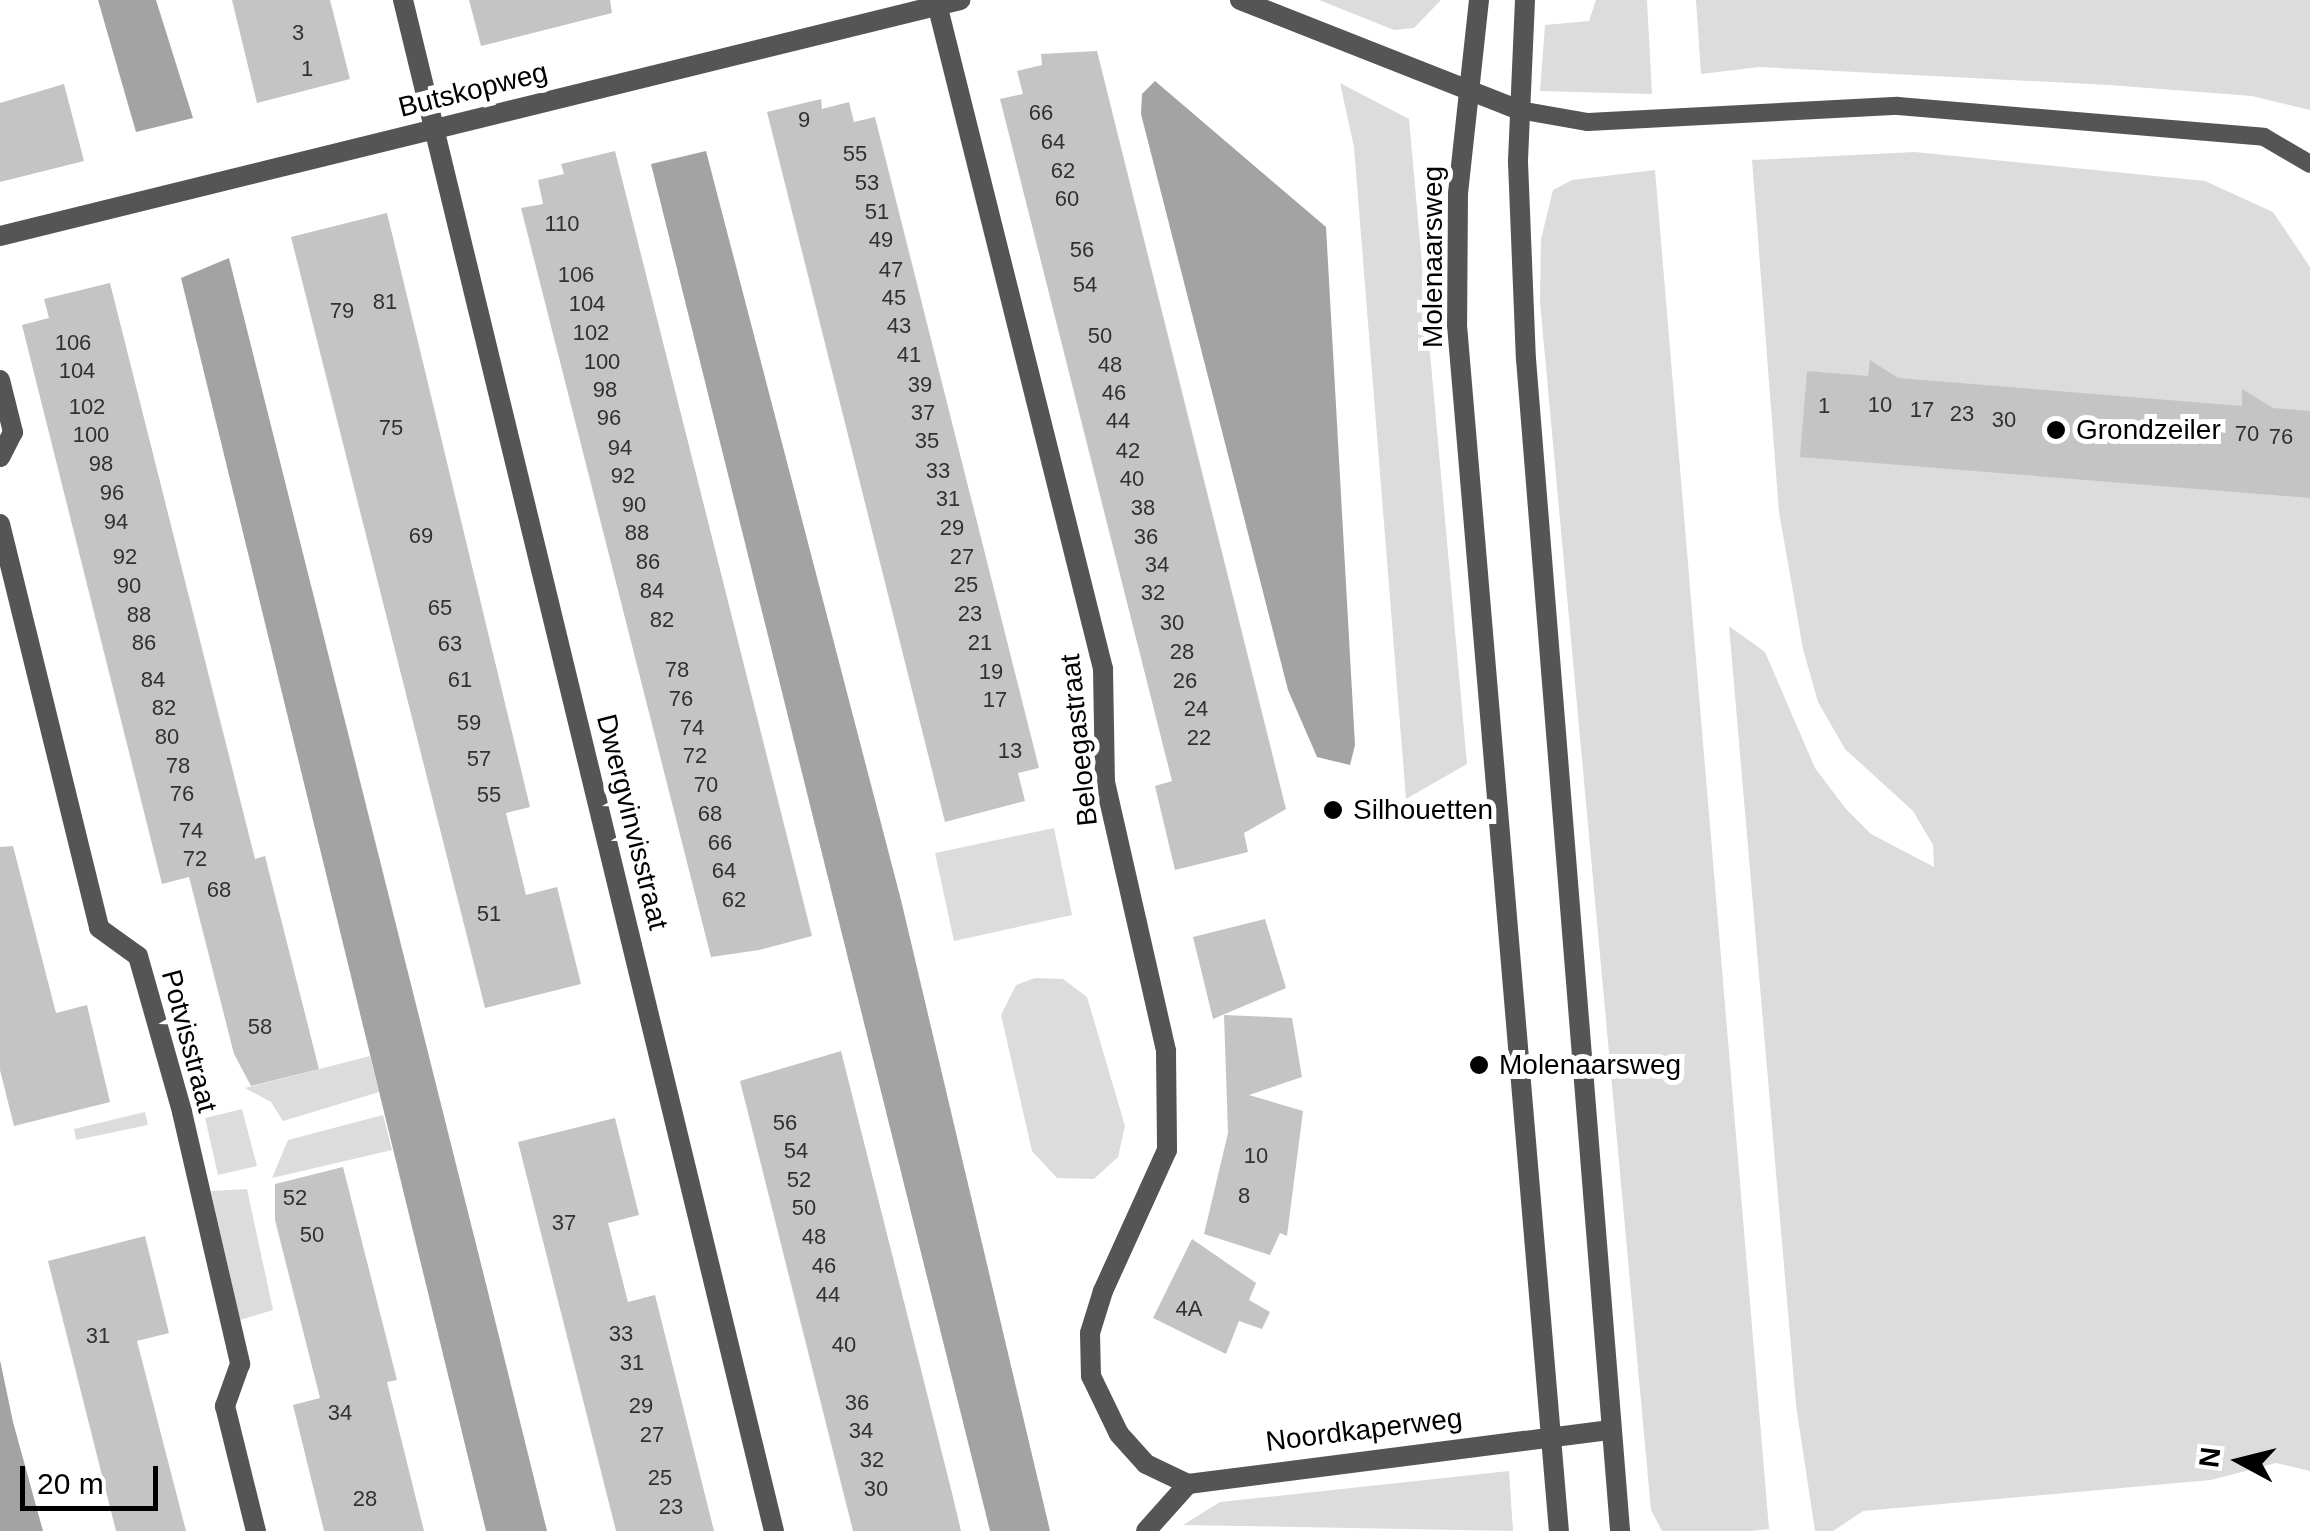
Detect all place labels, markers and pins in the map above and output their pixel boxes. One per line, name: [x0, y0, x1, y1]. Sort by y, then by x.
place label: Grondzeiler: [2076, 413, 2221, 447]
marker: Grondzeiler: [2045, 419, 2067, 441]
place label: Silhouetten: [1353, 793, 1493, 827]
marker: Silhouetten: [1322, 799, 1344, 821]
place label: Molenaarsweg: [1499, 1048, 1681, 1082]
marker: Molenaarsweg: [1468, 1054, 1490, 1076]

